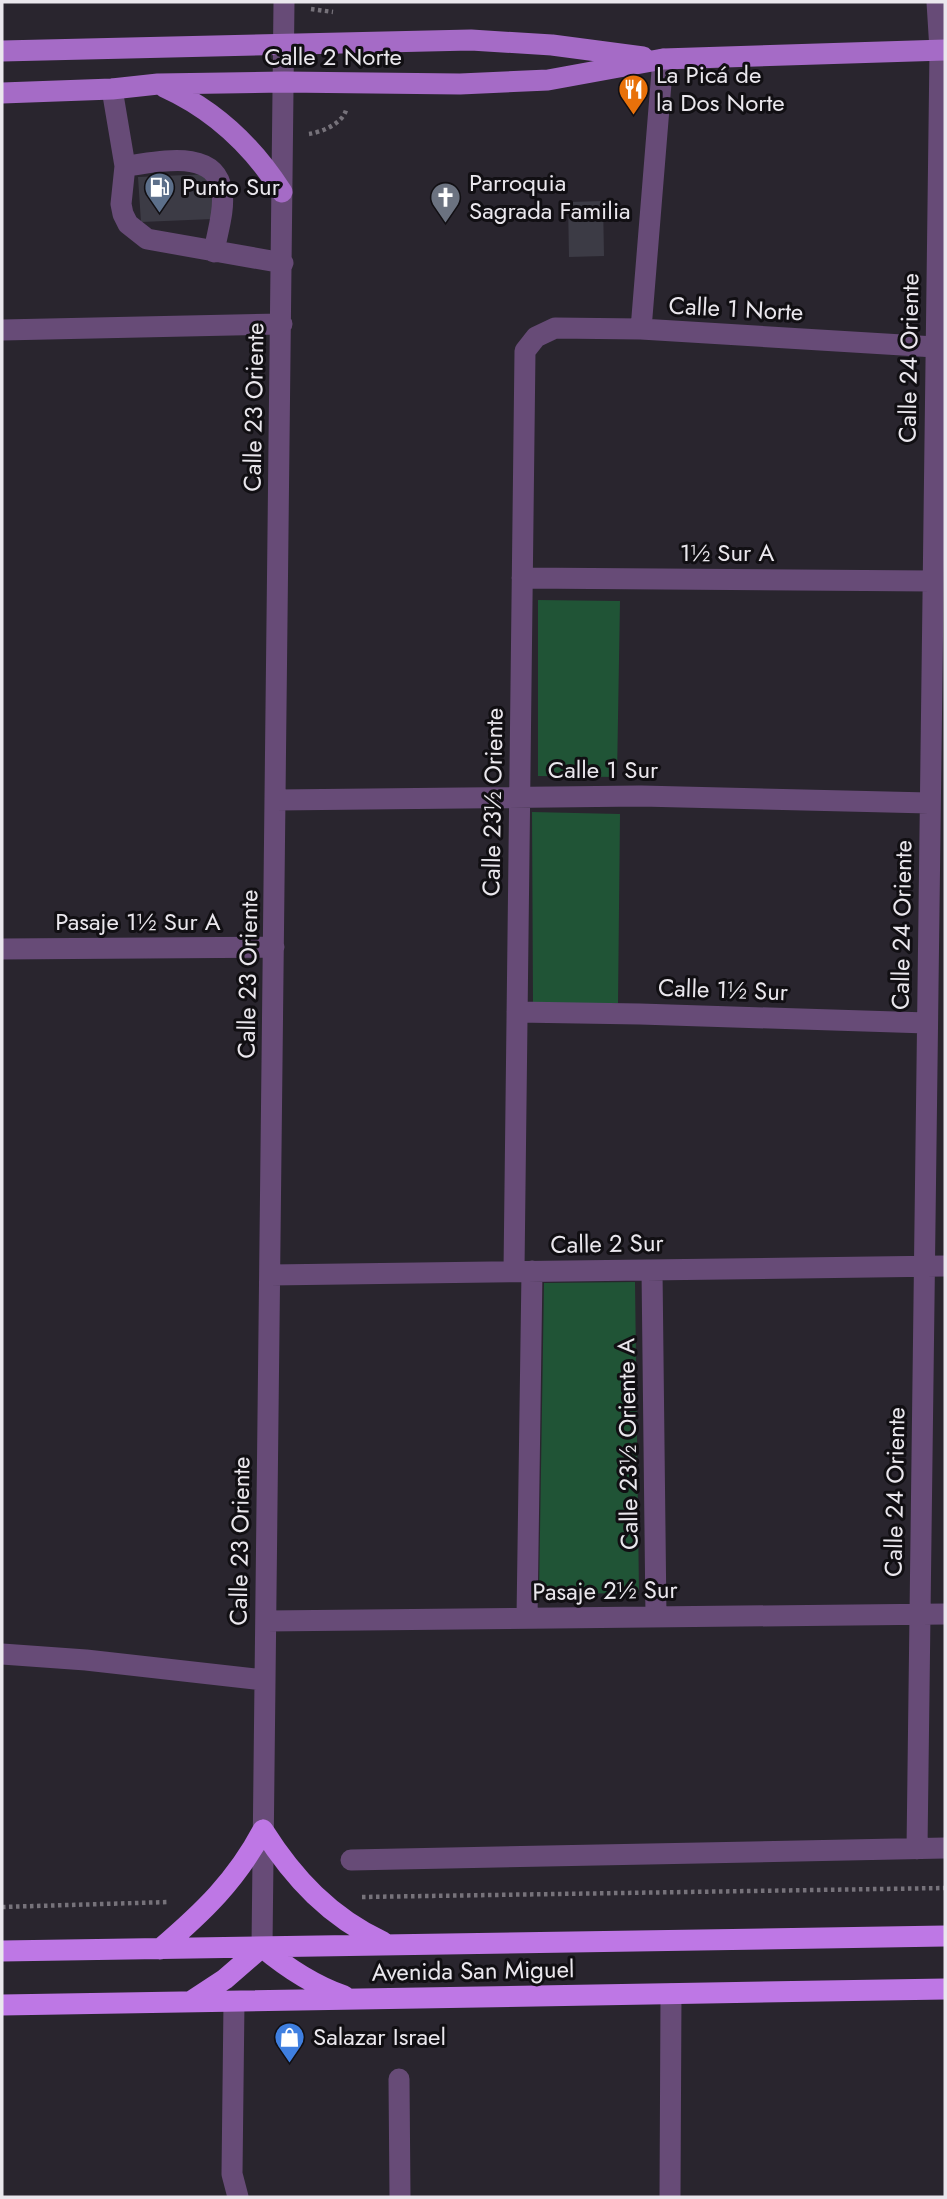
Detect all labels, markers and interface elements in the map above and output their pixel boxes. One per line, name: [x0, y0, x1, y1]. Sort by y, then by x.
street label: Calle 2 Norte: [264, 39, 402, 74]
place label: La Picá de la Dos Norte: [656, 57, 785, 120]
restaurant icon: La Picá de la Dos Norte: [616, 72, 650, 116]
place label: Parroquia Sagrada Familia: [469, 165, 631, 228]
place label: Punto Sur: [182, 169, 281, 204]
fuel station icon: Punto Sur: [142, 170, 176, 214]
church icon: Parroquia Sagrada Familia: [429, 180, 463, 224]
street label: Calle 24 Oriente: [890, 273, 927, 443]
street label: Calle 1 Norte: [668, 288, 804, 329]
street label: Calle 23 Oriente: [235, 322, 272, 492]
street label: 1½ Sur A: [680, 535, 774, 570]
street label: Calle 23½ Oriente: [473, 707, 512, 897]
street label: Calle 1 Sur: [548, 752, 659, 787]
street label: Calle 24 Oriente: [883, 840, 920, 1010]
street label: Calle 23 Oriente: [229, 889, 266, 1059]
street label: Pasaje 1½ Sur A: [55, 904, 221, 939]
street label: Calle 1½ Sur: [657, 970, 789, 1009]
street label: Calle 2 Sur: [550, 1225, 665, 1262]
street label: Calle 23½ Oriente A: [608, 1338, 647, 1550]
street label: Calle 24 Oriente: [876, 1407, 913, 1577]
street label: Calle 23 Oriente: [221, 1456, 258, 1626]
street label: Pasaje 2½ Sur: [532, 1572, 679, 1609]
street label: Avenida San Miguel: [371, 1951, 575, 1990]
place label: Salazar Israel: [313, 2019, 446, 2054]
shop icon: Salazar Israel: [273, 2020, 307, 2064]

